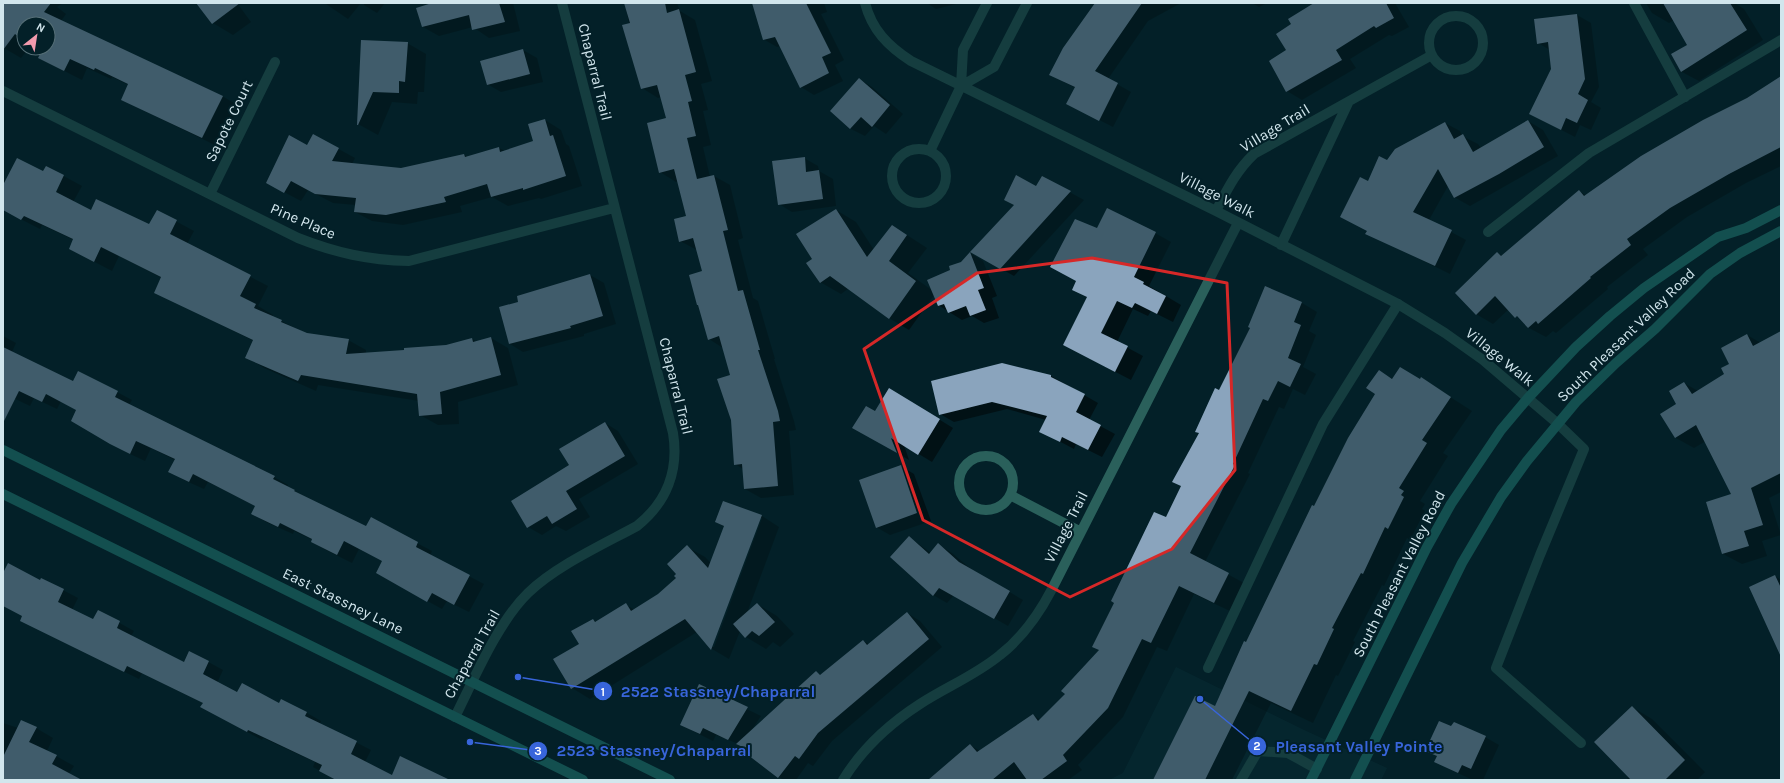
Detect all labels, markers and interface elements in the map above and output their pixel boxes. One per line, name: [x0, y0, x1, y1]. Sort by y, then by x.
north arrow: [16, 16, 56, 56]
text: N: [34, 20, 47, 35]
street label: Chaparral Trail: [574, 22, 616, 122]
street label: Sapote Court: [201, 77, 257, 165]
street label: Village Trail: [1237, 100, 1313, 156]
street label: Village Walk: [1176, 168, 1258, 222]
street label: Pine Place: [268, 199, 338, 243]
street label: South Pleasant Valley Road: [1553, 264, 1699, 406]
street label: Village Walk: [1462, 324, 1538, 390]
street label: Chaparral Trail: [655, 336, 697, 436]
street label: Village Trail: [1040, 488, 1092, 566]
street label: South Pleasant Valley Road: [1349, 488, 1449, 660]
street label: East Stassney Lane: [280, 564, 406, 638]
street label: Chaparral Trail: [440, 606, 504, 702]
callout: 2522 Stassney/Chaparral: [593, 677, 824, 705]
text: 2522 Stassney/Chaparral: [621, 682, 815, 701]
text: 1: [601, 685, 605, 699]
callout: Pleasant Valley Pointe: [1247, 732, 1450, 760]
callout: 2523 Stassney/Chaparral: [528, 737, 759, 765]
text: Pleasant Valley Pointe: [1275, 737, 1443, 756]
text: 2: [1253, 739, 1261, 753]
text: 2523 Stassney/Chaparral: [557, 741, 751, 760]
text: 3: [534, 744, 542, 758]

